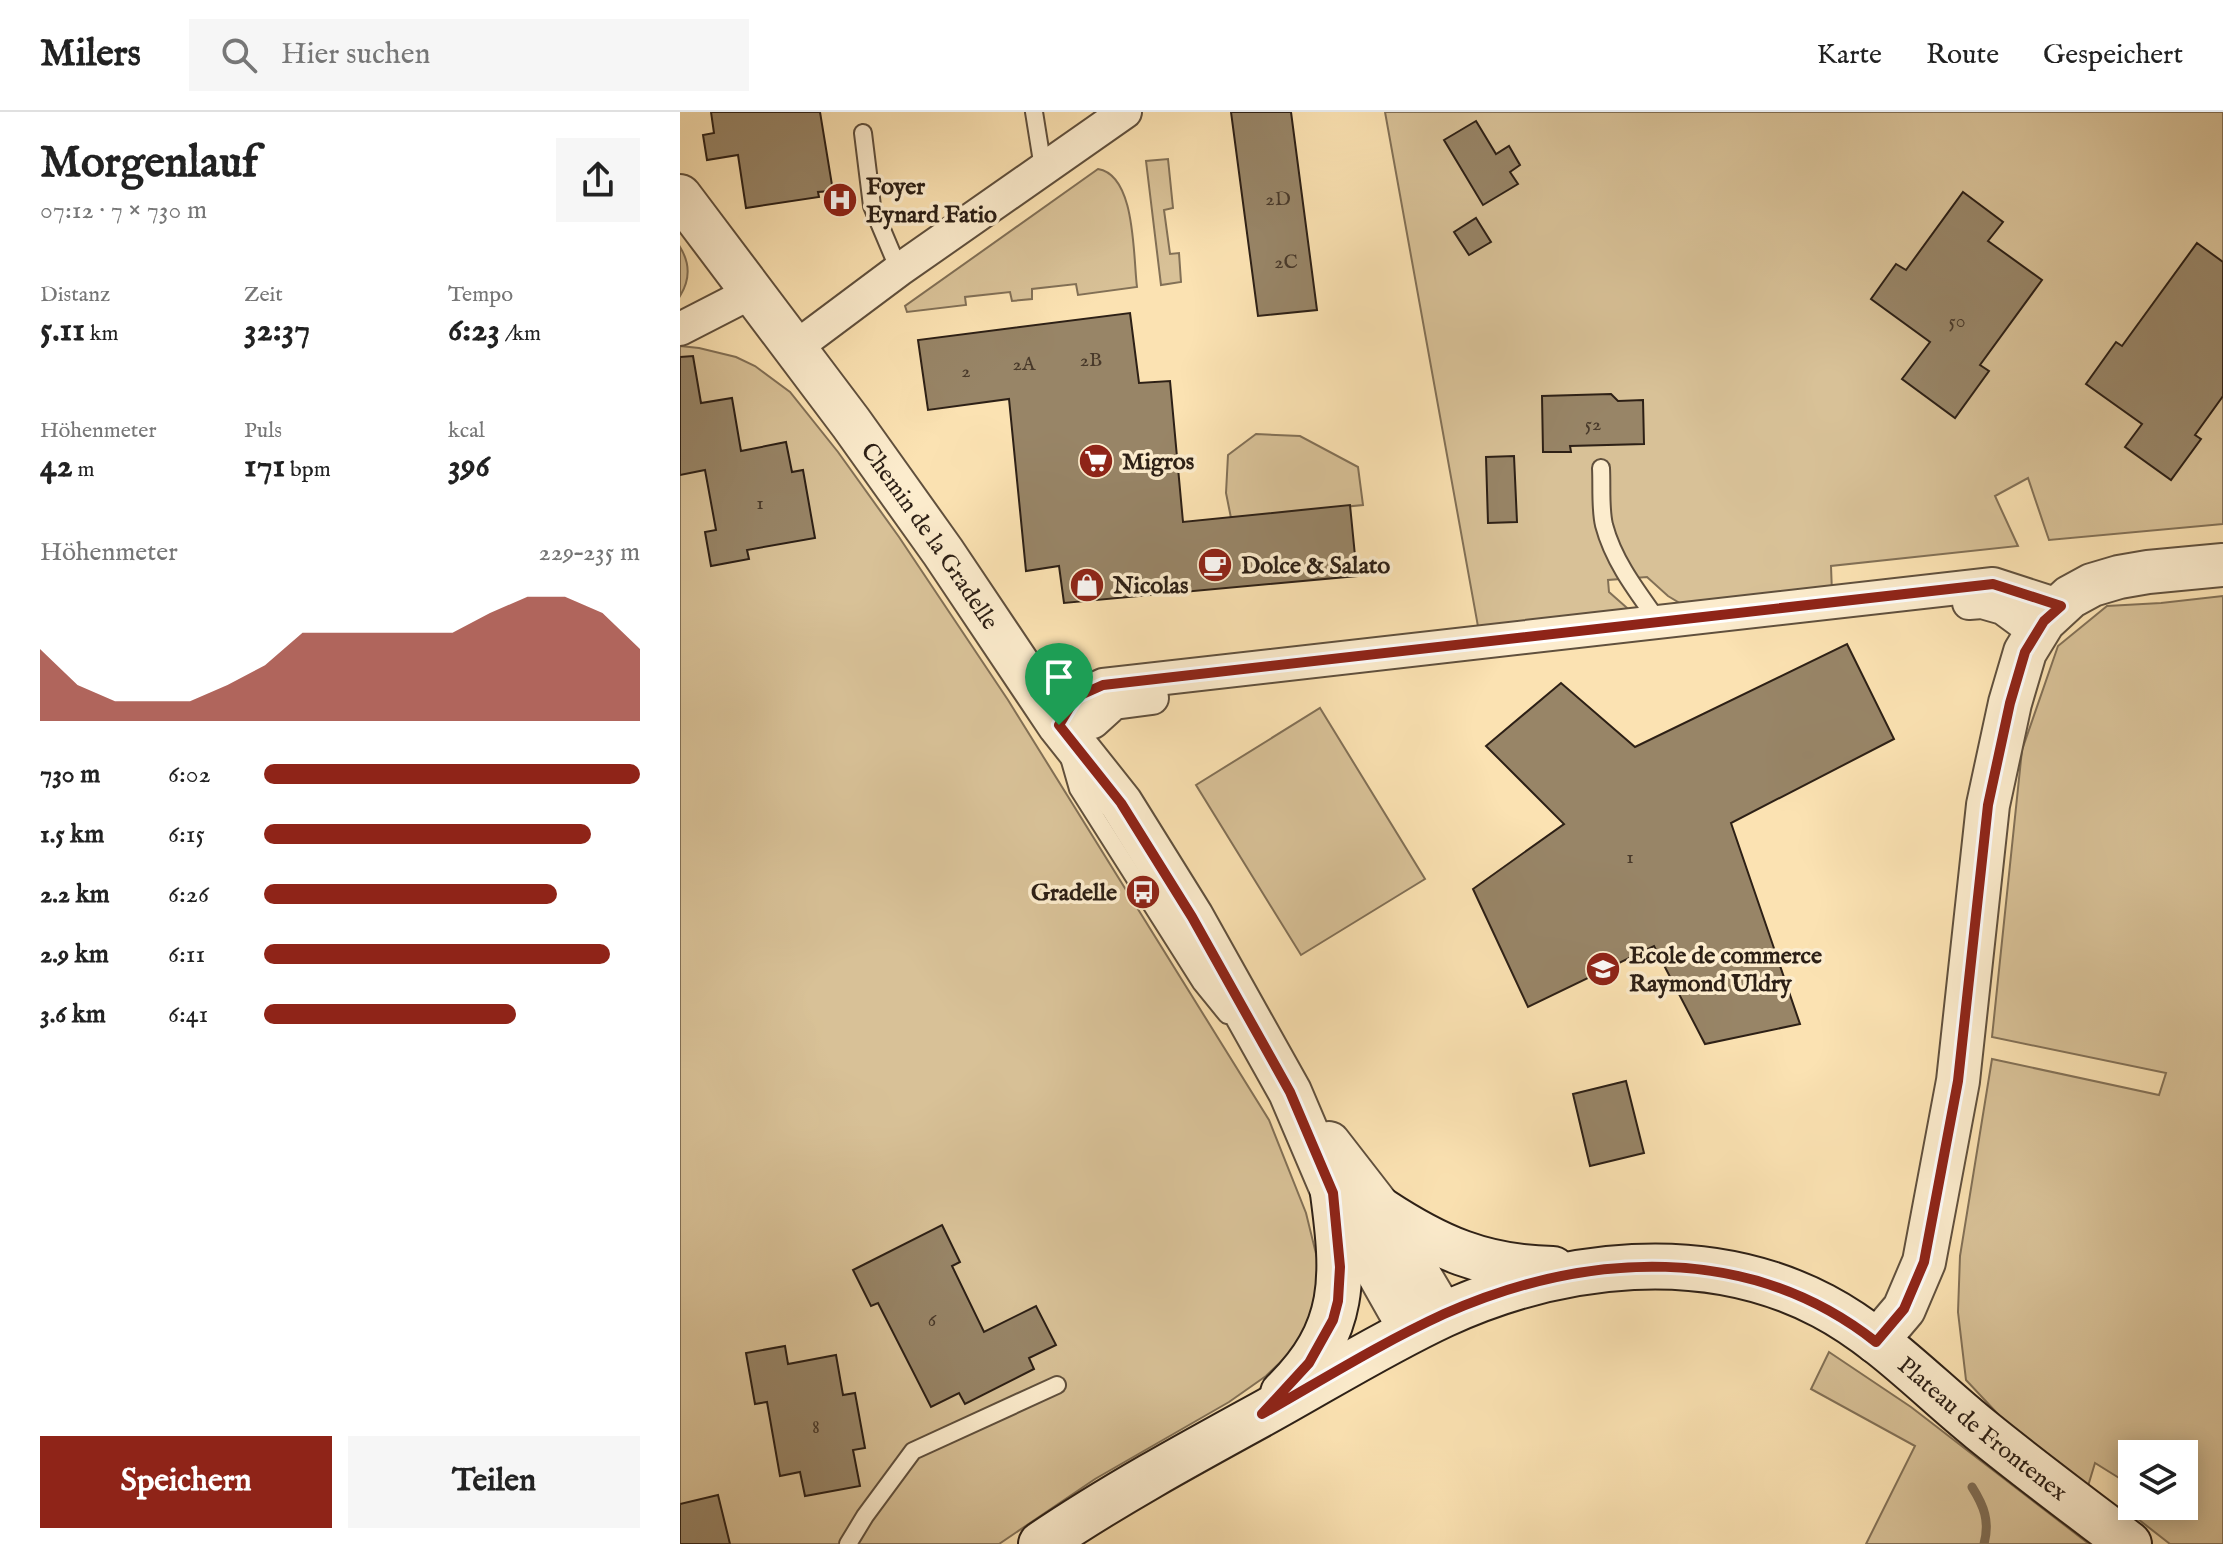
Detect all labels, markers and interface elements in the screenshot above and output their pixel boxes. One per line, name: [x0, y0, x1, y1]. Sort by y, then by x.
search box: [189, 19, 749, 91]
text: Milers: [40, 31, 141, 79]
icon: search: [217, 33, 261, 77]
text: Hier suchen: [281, 36, 431, 74]
text: Karte: [1817, 38, 1882, 73]
text: Route: [1926, 38, 1999, 73]
text: Gespeichert: [2043, 38, 2183, 73]
text: Morgenlauf: [40, 136, 258, 192]
button: share: [556, 138, 640, 222]
place label: Foyer Eynard Fatio: [866, 172, 997, 231]
hospital icon: Foyer Eynard Fatio: [821, 181, 859, 219]
house number: 2D: [1265, 187, 1291, 212]
text: 07:12 · 7 × 730 m: [40, 194, 207, 227]
house number: 2C: [1274, 250, 1298, 275]
text: Distanz: [40, 281, 110, 309]
text: Zeit: [244, 281, 283, 309]
text: Tempo: [448, 281, 513, 309]
text: 5.11: [40, 309, 85, 352]
text: 32:37: [244, 309, 310, 352]
text: 6:23: [448, 309, 500, 352]
house number: 50: [1949, 309, 1966, 334]
text: km: [85, 320, 119, 348]
text: /km: [500, 320, 541, 348]
house number: 2B: [1080, 348, 1102, 373]
house number: 2A: [1013, 352, 1036, 377]
house number: 2: [961, 359, 971, 384]
house number: 52: [1585, 412, 1601, 437]
text: Höhenmeter: [40, 417, 157, 445]
text: Puls: [244, 417, 282, 445]
text: kcal: [448, 417, 485, 445]
street label: Chemin de la Gradelle: [853, 437, 1005, 636]
supermarket icon: Migros: [1077, 442, 1115, 480]
text: 42: [40, 445, 73, 488]
text: 171: [244, 445, 285, 488]
text: 396: [448, 445, 490, 488]
place label: Migros: [1122, 447, 1195, 478]
text: m: [73, 456, 94, 484]
text: bpm: [285, 456, 331, 484]
house number: 1: [756, 491, 764, 516]
text: Höhenmeter: [40, 536, 178, 569]
text: 229–235 m: [538, 536, 640, 569]
cafe icon: Dolce & Salato: [1196, 546, 1234, 584]
place label: Dolce & Salato: [1241, 551, 1390, 582]
shop icon: Nicolas: [1068, 566, 1106, 604]
place label: Nicolas: [1112, 571, 1189, 602]
pin: [1025, 643, 1093, 725]
icon: arrive: [1037, 655, 1081, 699]
text: 730 m: [40, 758, 100, 791]
text: 6:02: [168, 758, 211, 791]
text: 1.5 km: [40, 818, 104, 851]
text: 6:15: [168, 818, 205, 851]
house number: 1: [1626, 845, 1634, 870]
bus stop icon: Gradelle: [1124, 873, 1162, 911]
text: 2.2 km: [40, 878, 110, 911]
text: 6:26: [168, 878, 209, 911]
place label: Gradelle: [1031, 878, 1117, 909]
text: 2.9 km: [40, 938, 109, 971]
text: 6:11: [168, 938, 205, 971]
place label: Ecole de commerce Raymond Uldry: [1629, 941, 1822, 1000]
school or university icon: Ecole de commerce Raymond Uldry: [1584, 950, 1622, 988]
text: 3.6 km: [40, 998, 106, 1031]
text: 6:41: [168, 998, 208, 1031]
house number: 6: [928, 1308, 937, 1333]
street label: Plateau de Frontenex: [1890, 1351, 2073, 1509]
house number: 8: [812, 1415, 820, 1440]
button: Speichern: [40, 1436, 332, 1528]
button: Teilen: [348, 1436, 640, 1528]
map controls: [2118, 1440, 2198, 1520]
button: layers: [2118, 1440, 2198, 1520]

